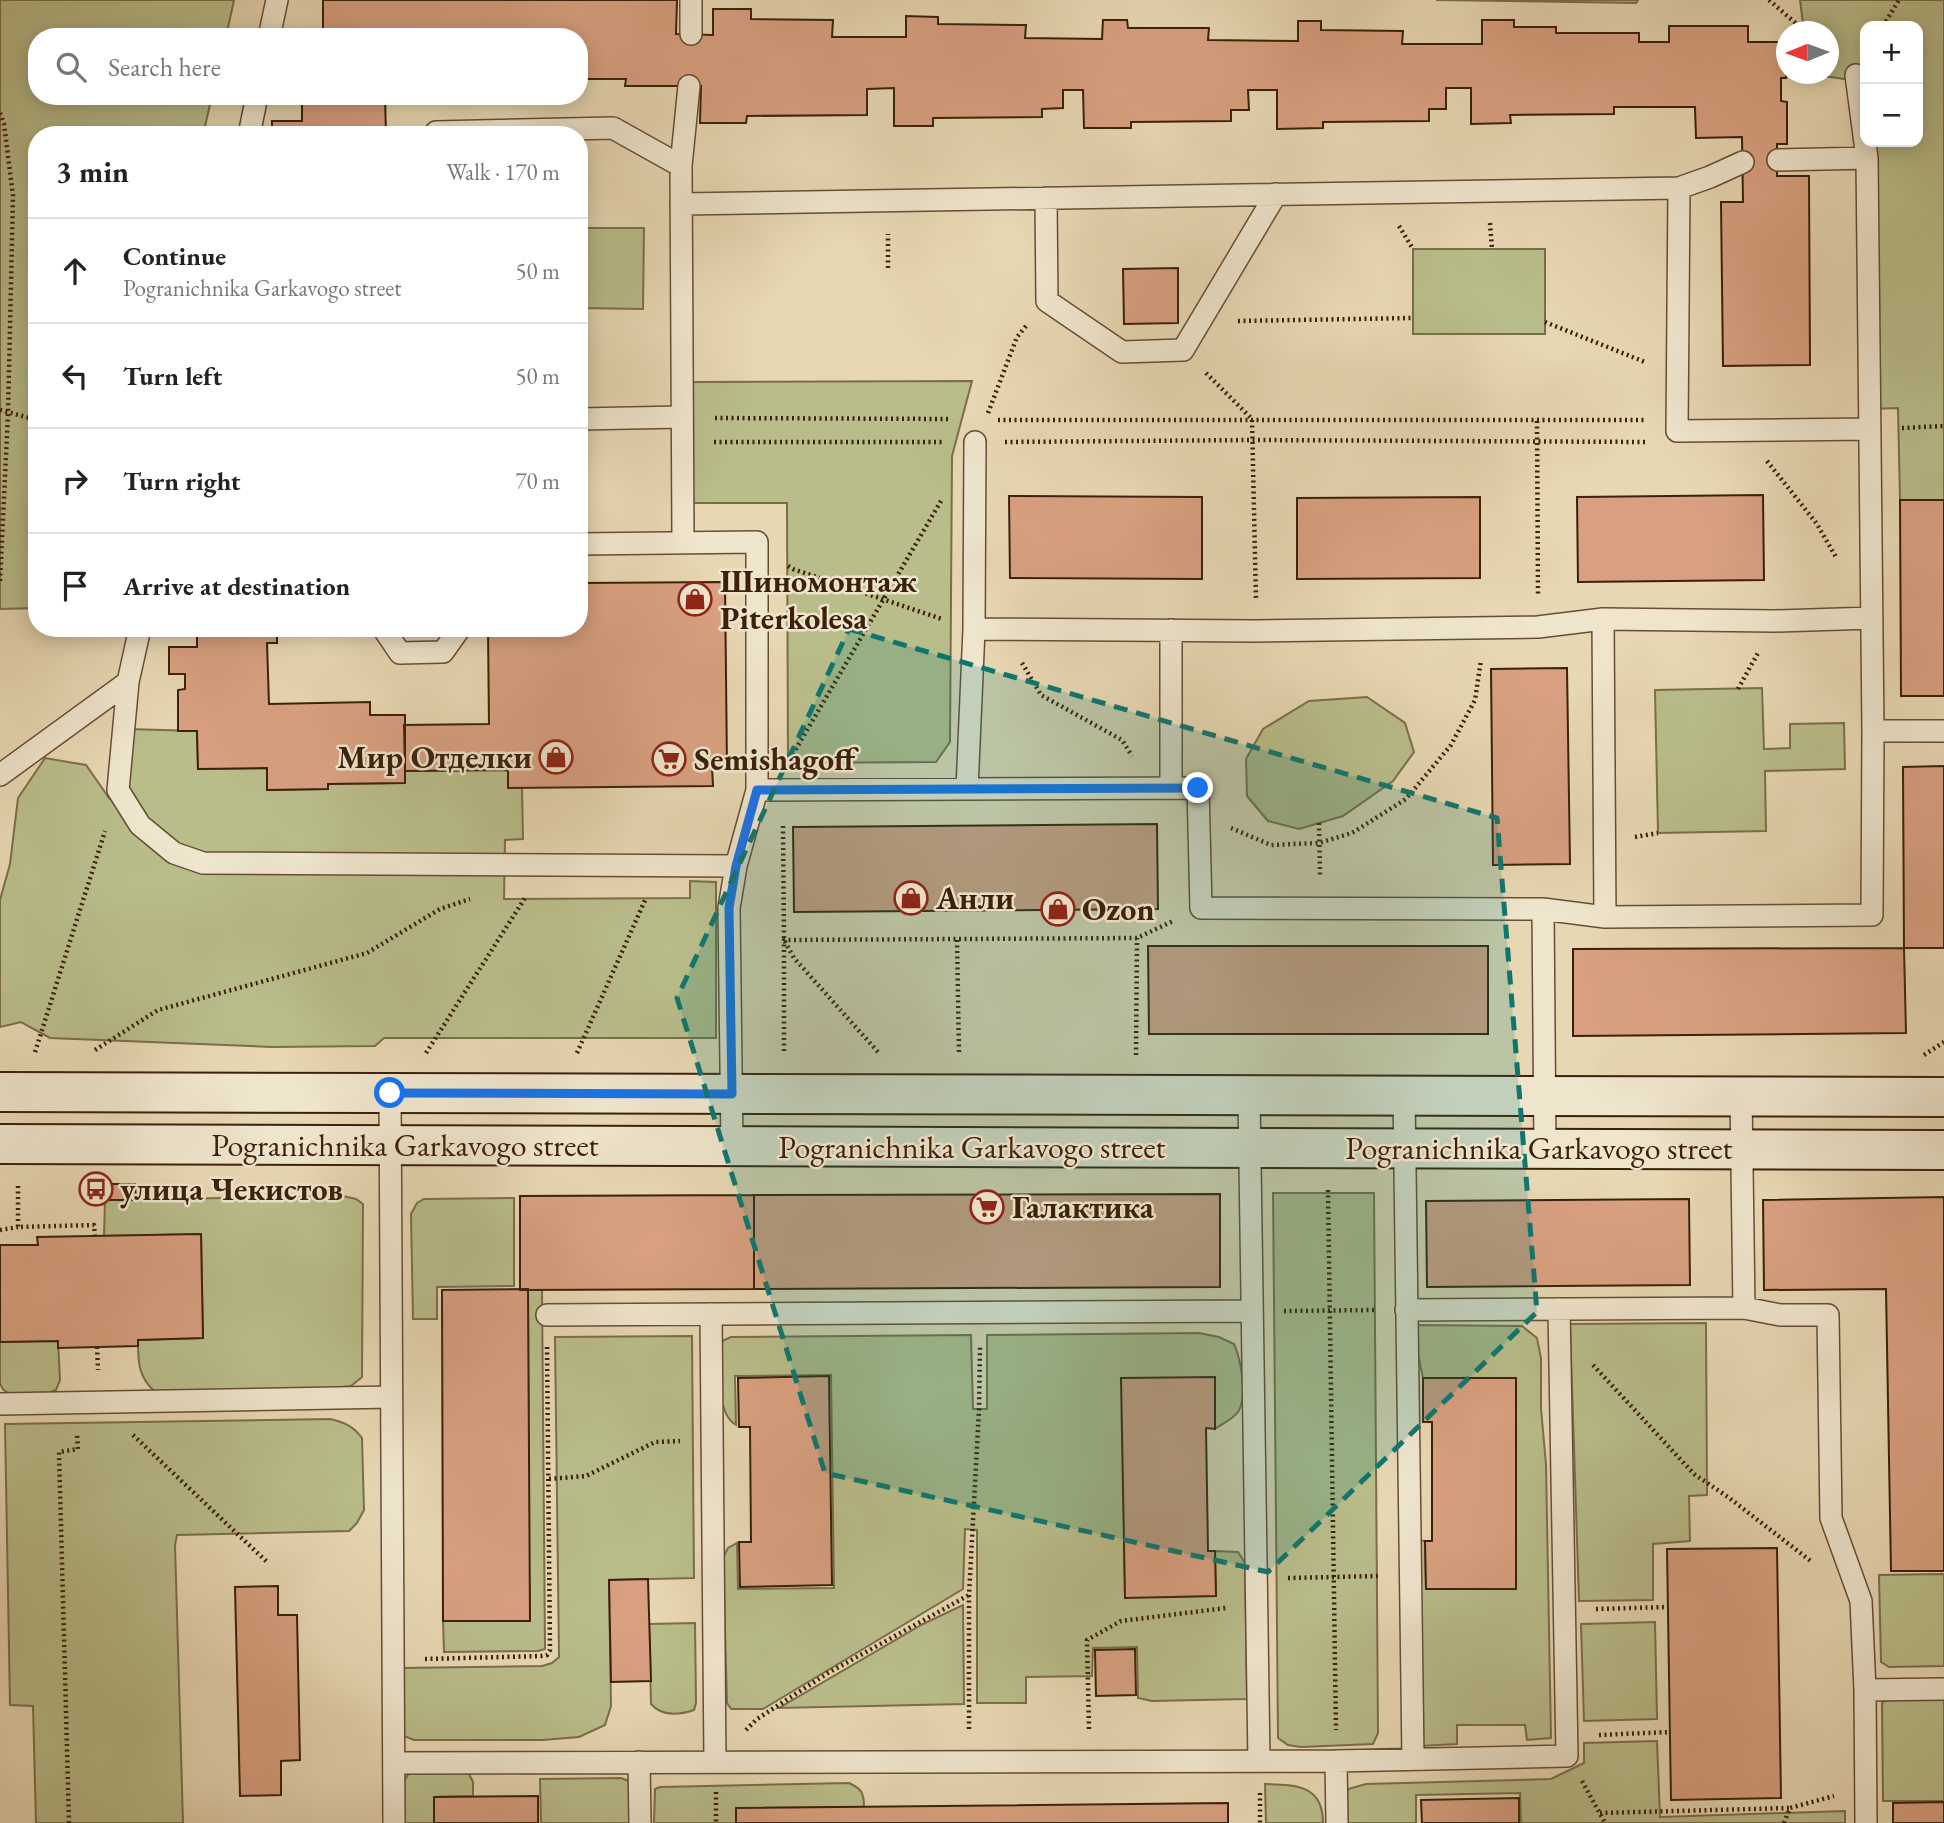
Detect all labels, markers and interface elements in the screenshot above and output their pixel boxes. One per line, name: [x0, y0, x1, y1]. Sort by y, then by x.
north arrow: [1776, 21, 1839, 84]
map controls: [1860, 21, 1923, 147]
button: +: [1860, 21, 1923, 84]
search box: [28, 28, 588, 105]
icon: search: [52, 48, 90, 86]
text: Search here: [108, 50, 221, 84]
button: −: [1860, 84, 1923, 147]
text: 3 min: [56, 152, 129, 191]
text: Walk · 170 m: [446, 157, 560, 187]
text: Continue: [123, 239, 226, 273]
icon: ahead: [56, 252, 94, 290]
text: 50 m: [515, 256, 560, 286]
text: Pogranichnika Garkavogo street: [123, 273, 401, 303]
icon: left: [56, 357, 94, 395]
text: Turn left: [123, 359, 222, 393]
text: 50 m: [515, 361, 560, 391]
icon: right: [56, 462, 94, 500]
text: Turn right: [123, 464, 241, 498]
text: 70 m: [515, 466, 560, 496]
place label: Шиномонтаж Piterkolesa: [720, 560, 917, 639]
icon: arrive: [56, 567, 94, 605]
text: Arrive at destination: [123, 569, 350, 603]
shop icon: Шиномонтаж Piterkolesa: [676, 580, 714, 618]
place label: Мир Отделки: [337, 736, 532, 778]
shop icon: Мир Отделки: [537, 738, 575, 776]
place label: Semishagoff: [694, 738, 859, 780]
supermarket icon: Semishagoff: [650, 740, 688, 778]
route end: [1182, 772, 1213, 803]
place label: Анли: [935, 877, 1014, 919]
shop icon: Анли: [892, 879, 930, 917]
place label: Ozon: [1082, 888, 1155, 930]
shop icon: Ozon: [1039, 890, 1077, 928]
route start: [374, 1077, 405, 1108]
street label: Pogranichnika Garkavogo street: [211, 1124, 599, 1166]
street label: Pogranichnika Garkavogo street: [778, 1126, 1166, 1168]
street label: Pogranichnika Garkavogo street: [1345, 1127, 1733, 1169]
place label: улица Чекистов: [120, 1168, 343, 1210]
bus stop icon: улица Чекистов: [77, 1170, 115, 1208]
place label: Галактика: [1012, 1186, 1155, 1228]
supermarket icon: Галактика: [968, 1188, 1006, 1226]

